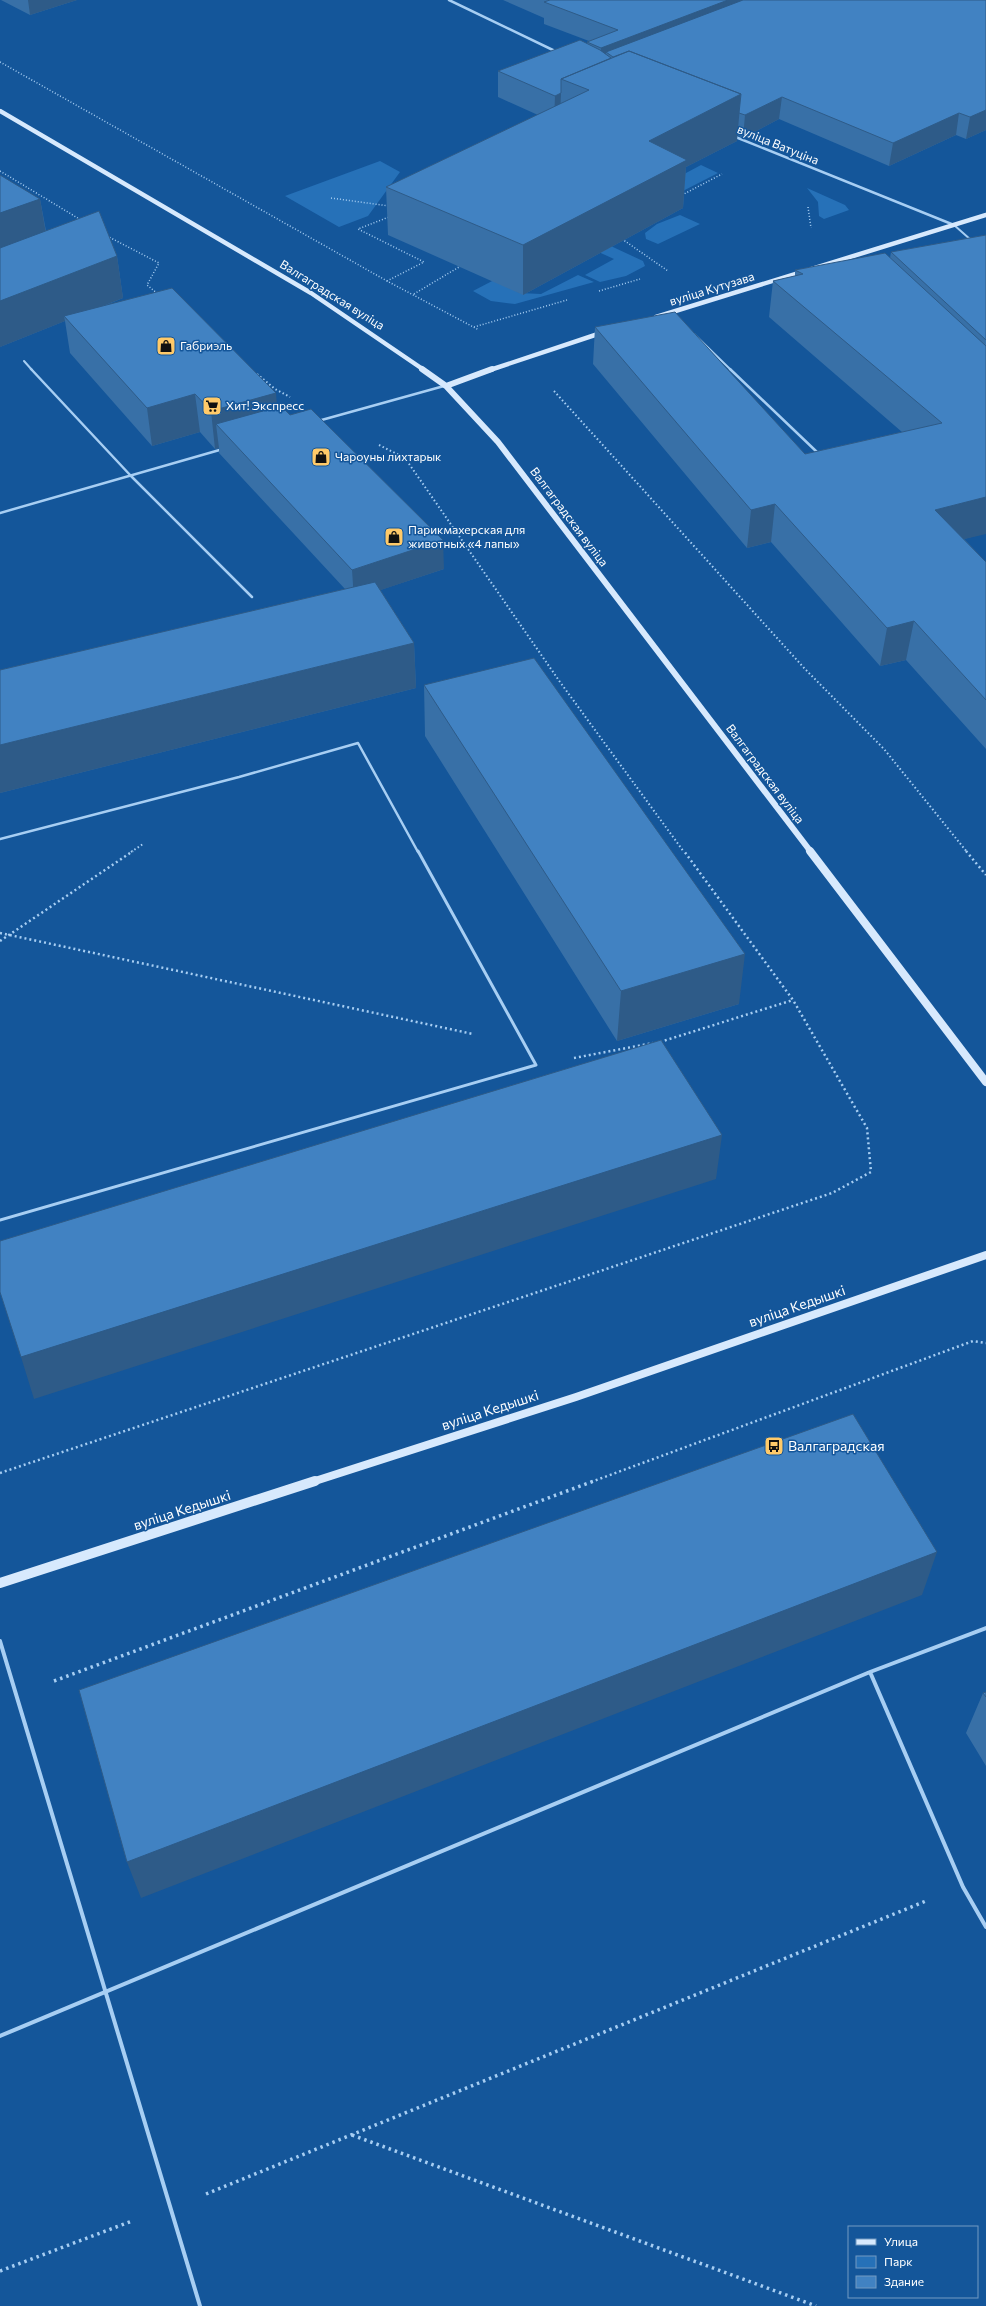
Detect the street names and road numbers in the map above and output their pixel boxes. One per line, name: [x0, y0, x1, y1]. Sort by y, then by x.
street label: вуліца Ватуціна: [736, 121, 821, 167]
street label: Валгаградская вуліца: [278, 256, 387, 332]
street label: вуліца Кутузава: [668, 268, 756, 308]
street label: Валгаградская вуліца: [528, 464, 612, 569]
street label: Валгаградская вуліца: [724, 721, 808, 826]
street label: вуліца Кедышкі: [746, 1281, 847, 1330]
street label: вуліца Кедышкі: [439, 1386, 541, 1433]
street label: вуліца Кедышкі: [131, 1486, 233, 1533]

